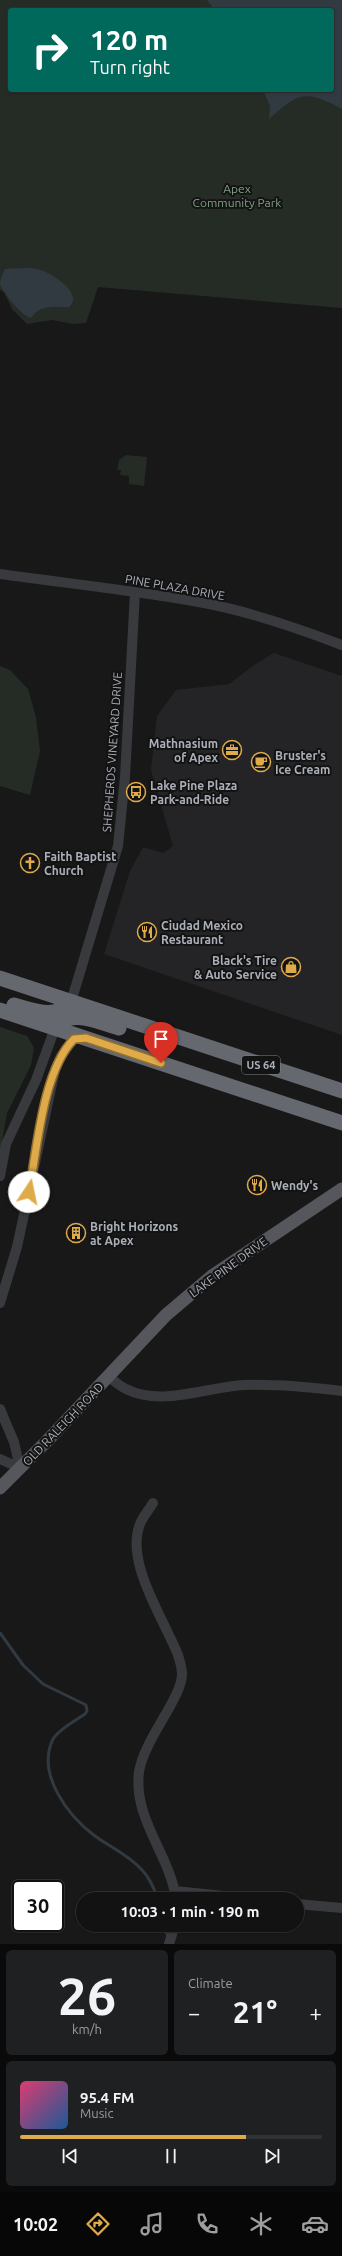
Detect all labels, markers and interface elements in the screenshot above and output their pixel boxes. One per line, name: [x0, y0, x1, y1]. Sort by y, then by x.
icon: right: [24, 24, 76, 76]
text: 120 m: [90, 24, 168, 55]
text: Turn right: [90, 57, 170, 77]
park label: Apex Community Park: [193, 182, 281, 209]
street label: PINE PLAZA DRIVE: [124, 572, 226, 602]
street label: SHEPHERDS VINEYARD DRIVE: [100, 671, 124, 833]
place label: Mathnasium of Apex: [149, 737, 218, 764]
office icon: Mathnasium of Apex: [221, 739, 243, 761]
place label: Bruster's Ice Cream: [275, 749, 330, 776]
cafe icon: Bruster's Ice Cream: [250, 751, 272, 773]
place label: Lake Pine Plaza Park-and-Ride: [150, 779, 237, 806]
bus stop icon: Lake Pine Plaza Park-and-Ride: [125, 781, 147, 803]
place label: Faith Baptist Church: [44, 850, 116, 877]
church icon: Faith Baptist Church: [19, 852, 41, 874]
place label: Ciudad Mexico Restaurant: [161, 919, 243, 946]
restaurant icon: Ciudad Mexico Restaurant: [136, 921, 158, 943]
place label: Black's Tire & Auto Service: [194, 954, 277, 981]
shop icon: Black's Tire & Auto Service: [280, 956, 302, 978]
pin: [144, 1022, 178, 1063]
icon: arrive: [150, 1028, 172, 1050]
road number: US 64: [242, 1056, 280, 1074]
position arrow: [8, 1171, 50, 1213]
restaurant icon: Wendy's: [246, 1174, 268, 1196]
place label: Wendy's: [271, 1179, 318, 1192]
place label: Bright Horizons at Apex: [90, 1220, 178, 1247]
building icon: Bright Horizons at Apex: [65, 1222, 87, 1244]
street label: LAKE PINE DRIVE: [187, 1234, 270, 1300]
street label: OLD RALEIGH ROAD: [20, 1380, 106, 1468]
speed limit sign: 30: [12, 1880, 64, 1932]
text: 10:03 · 1 min · 190 m: [121, 1903, 259, 1920]
text: 26: [58, 1967, 116, 2025]
text: Climate: [188, 1976, 233, 1990]
text: 21°: [233, 1995, 277, 2029]
text: −: [188, 2000, 200, 2025]
text: +: [310, 2000, 322, 2025]
text: km/h: [72, 2022, 102, 2036]
text: 95.4 FM: [80, 2089, 134, 2106]
text: Music: [80, 2106, 114, 2120]
icon: previous: [59, 2145, 81, 2167]
icon: pause: [160, 2145, 182, 2167]
icon: next: [261, 2145, 283, 2167]
icon: directions: [84, 2210, 112, 2238]
icon: music: [138, 2210, 166, 2238]
icon: phone: [193, 2210, 221, 2238]
icon: climate: [247, 2210, 275, 2238]
icon: car: [301, 2210, 329, 2238]
text: 10:02: [13, 2214, 58, 2234]

